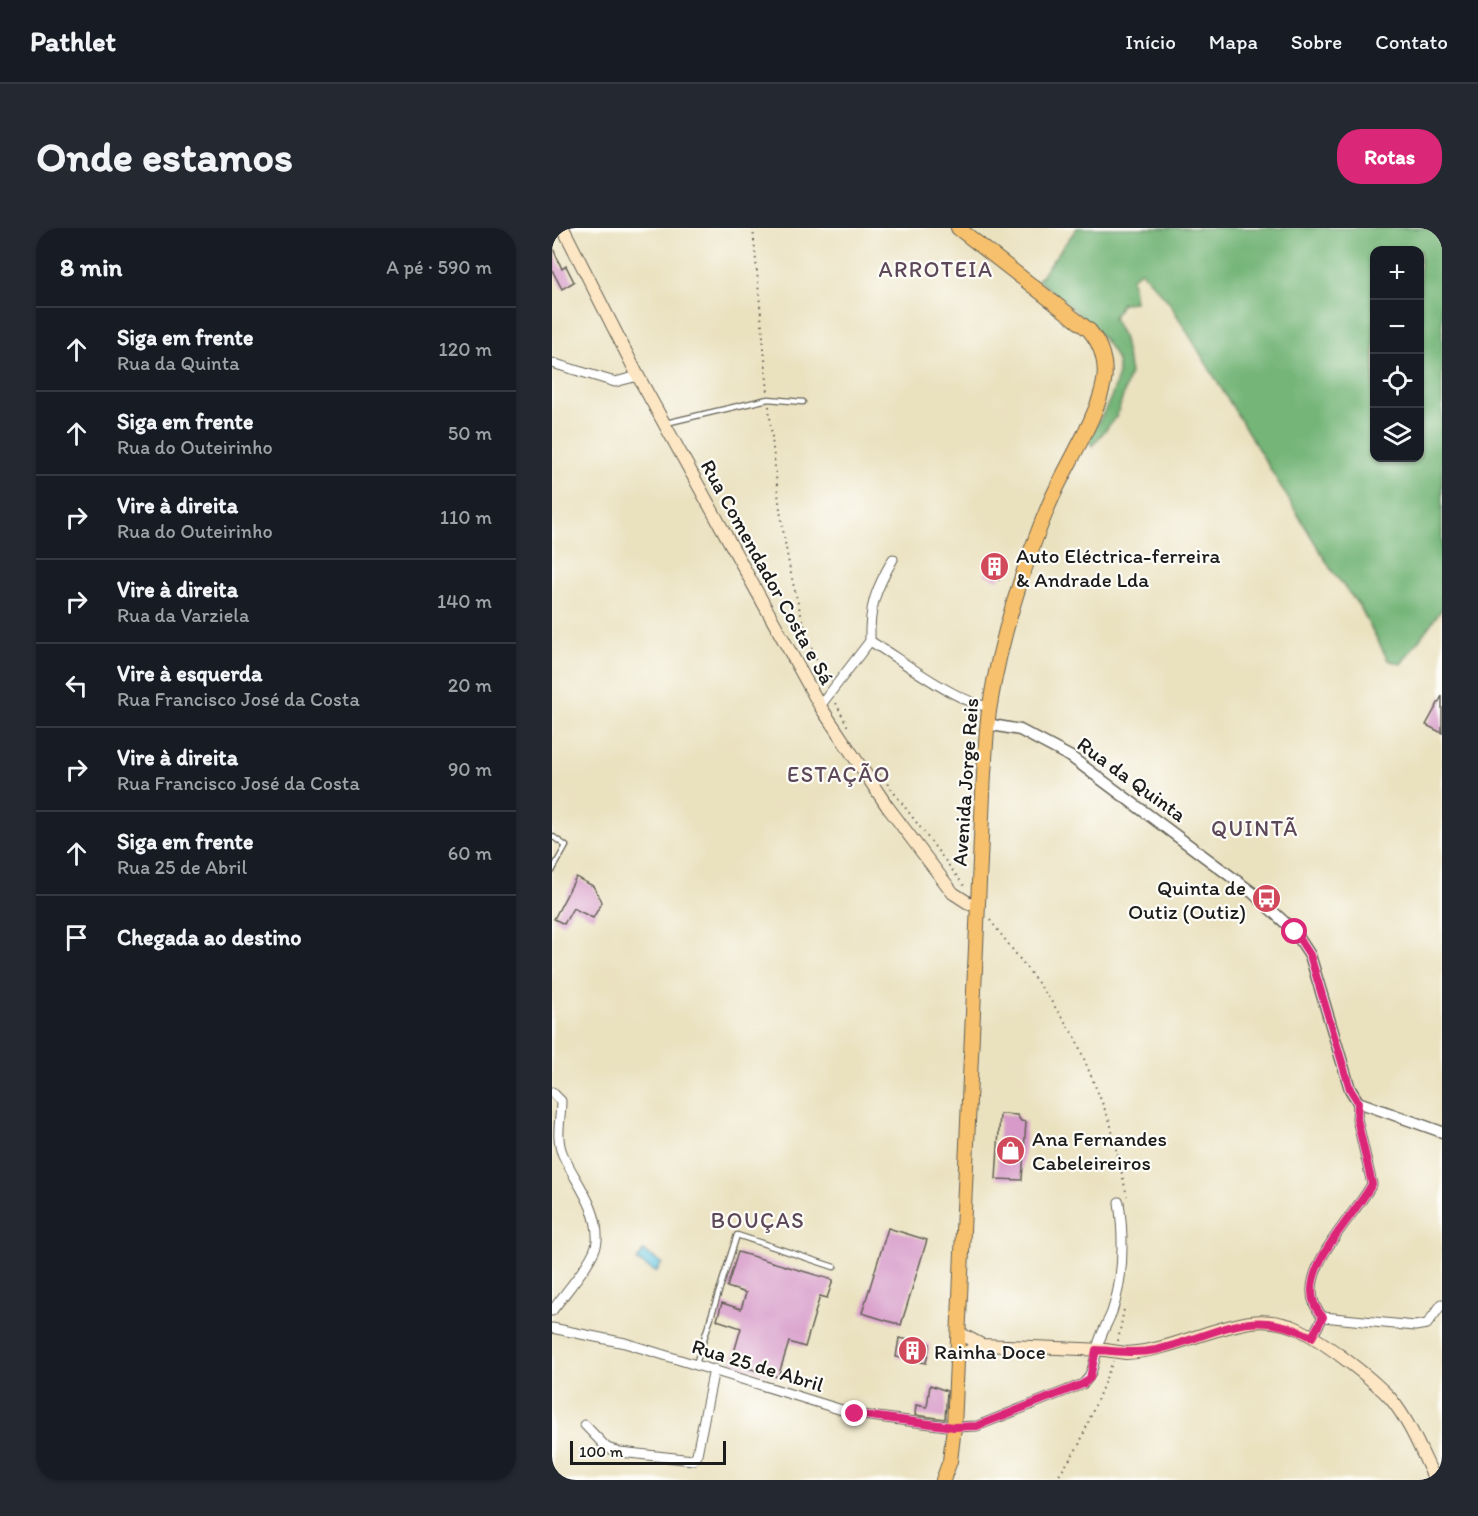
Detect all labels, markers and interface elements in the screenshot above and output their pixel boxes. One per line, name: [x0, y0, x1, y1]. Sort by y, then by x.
text: Pathlet: [30, 24, 116, 58]
text: Início: [1125, 29, 1176, 54]
text: Mapa: [1209, 29, 1258, 54]
text: Sobre: [1291, 29, 1342, 54]
text: Contato: [1375, 29, 1448, 54]
button: Rotas: [1337, 129, 1442, 184]
text: Onde estamos: [36, 131, 293, 182]
map controls: [1370, 246, 1424, 462]
button: +: [1370, 246, 1424, 300]
text: 8 min: [60, 251, 122, 283]
text: A pé · 590 m: [386, 255, 492, 279]
district label: ARROTEIA: [878, 256, 994, 283]
button: −: [1370, 300, 1424, 354]
text: Siga em frente: [117, 324, 253, 351]
icon: ahead: [60, 333, 93, 366]
text: 120 m: [439, 337, 492, 361]
text: Rua da Quinta: [117, 351, 240, 375]
button: locate: [1370, 354, 1424, 408]
text: Siga em frente: [117, 408, 253, 435]
button: layers: [1370, 408, 1424, 462]
icon: ahead: [60, 417, 93, 450]
text: 50 m: [448, 421, 492, 445]
text: Rua do Outeirinho: [117, 435, 273, 459]
street label: Rua Comendador Costa e Sá: [696, 455, 840, 689]
text: Vire à direita: [117, 492, 238, 519]
icon: right: [60, 501, 93, 534]
text: 110 m: [440, 505, 492, 529]
text: Rua do Outeirinho: [117, 519, 273, 543]
place label: Auto Eléctrica-ferreira & Andrade Lda: [1016, 543, 1221, 592]
building icon: Auto Eléctrica-ferreira & Andrade Lda: [979, 551, 1011, 583]
text: Vire à direita: [117, 576, 238, 603]
icon: right: [60, 585, 93, 618]
text: 140 m: [437, 589, 492, 613]
text: Rua da Varziela: [117, 603, 249, 627]
text: Vire à esquerda: [117, 660, 262, 687]
icon: left: [60, 669, 93, 702]
text: 20 m: [448, 673, 492, 697]
text: Rua Francisco José da Costa: [117, 687, 360, 711]
street label: Avenida Jorge Reis: [947, 697, 983, 867]
street label: Rua da Quinta: [1073, 731, 1192, 827]
text: Vire à direita: [117, 744, 238, 771]
icon: right: [60, 753, 93, 786]
text: 90 m: [448, 757, 492, 781]
district label: ESTAÇÃO: [787, 761, 891, 788]
text: Rua Francisco José da Costa: [117, 771, 360, 795]
district label: QUINTÃ: [1211, 815, 1299, 842]
text: Siga em frente: [117, 828, 253, 855]
icon: ahead: [60, 837, 93, 870]
text: 60 m: [448, 841, 492, 865]
text: Rua 25 de Abril: [117, 855, 247, 879]
place label: Quinta de Outiz (Outiz): [1128, 875, 1246, 924]
bus stop icon: Quinta de Outiz (Outiz): [1251, 883, 1283, 915]
route start: [1281, 918, 1307, 944]
icon: arrive: [60, 921, 93, 954]
text: Chegada ao destino: [117, 924, 301, 951]
place label: Ana Fernandes Cabeleireiros: [1032, 1126, 1167, 1175]
shop icon: Ana Fernandes Cabeleireiros: [995, 1134, 1027, 1166]
district label: BOUÇAS: [711, 1207, 805, 1234]
street label: Rua 25 de Abril: [689, 1333, 827, 1397]
building icon: Rainha Doce: [897, 1335, 929, 1367]
place label: Rainha Doce: [934, 1339, 1046, 1364]
route end: [841, 1400, 867, 1426]
scale bar: [570, 1438, 726, 1466]
text: 100 m: [579, 1442, 623, 1461]

